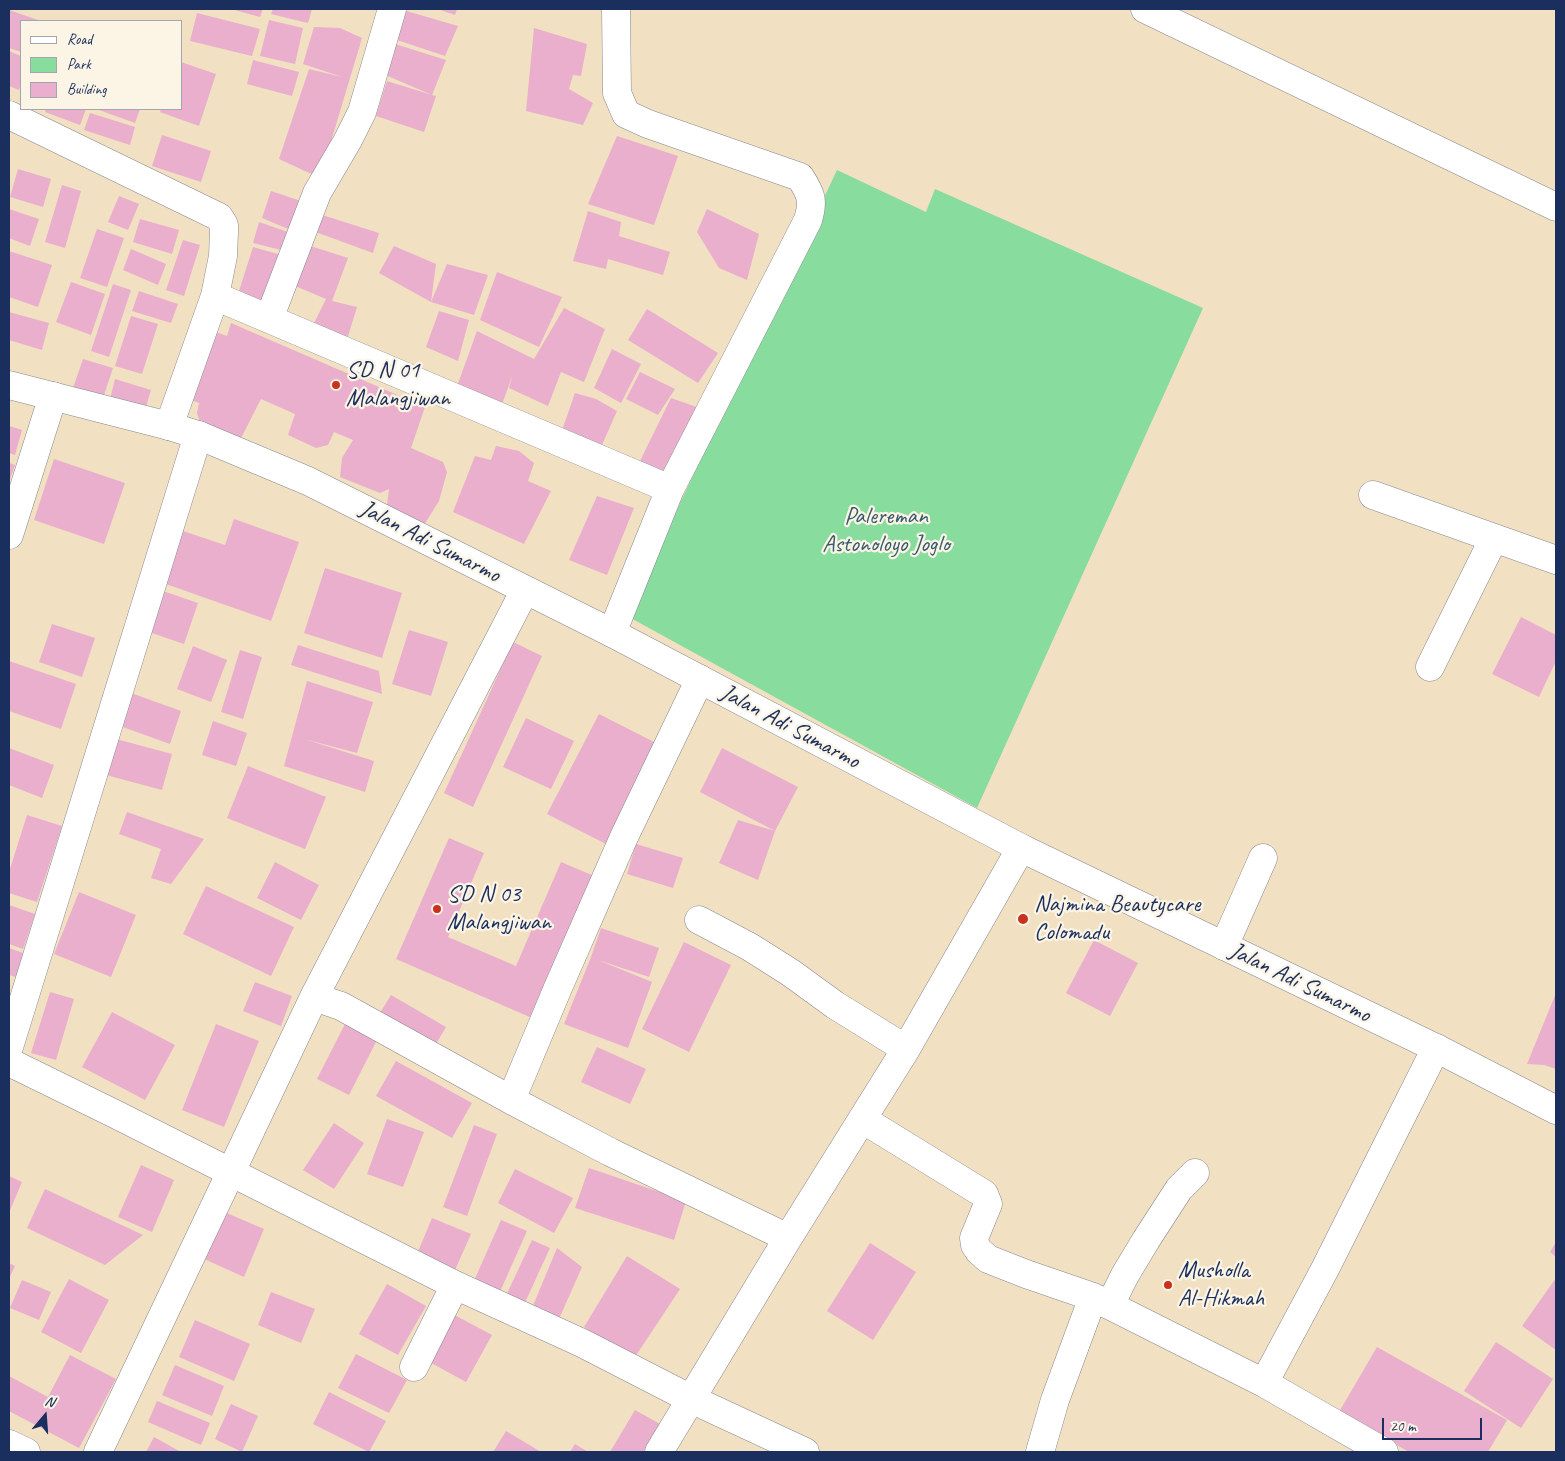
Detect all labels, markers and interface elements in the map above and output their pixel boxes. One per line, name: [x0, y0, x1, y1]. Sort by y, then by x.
legend: [20, 20, 182, 110]
text: Road: [67, 30, 92, 49]
text: Park: [67, 55, 91, 74]
text: Building: [67, 80, 106, 99]
place label: SD N 01 Malangjiwan: [346, 357, 450, 413]
marker: SD N 01 Malangjiwan: [330, 379, 342, 391]
street label: Jalan Adi Sumarmo: [355, 494, 505, 590]
park label: Palereman Astonoloyo Joglo: [822, 503, 950, 559]
street label: Jalan Adi Sumarmo: [716, 678, 864, 776]
place label: SD N 03 Malangjiwan: [447, 881, 551, 937]
place label: Najmina Beautycare Colomadu: [1034, 891, 1200, 947]
marker: SD N 03 Malangjiwan: [431, 903, 443, 915]
marker: Najmina Beautycare Colomadu: [1016, 912, 1030, 926]
street label: Jalan Adi Sumarmo: [1225, 936, 1375, 1030]
place label: Musholla Al-Hikmah: [1178, 1257, 1264, 1313]
marker: Musholla Al-Hikmah: [1162, 1279, 1174, 1291]
north arrow: [20, 1391, 70, 1441]
text: N: [43, 1392, 57, 1411]
scale bar: [1385, 1408, 1485, 1440]
text: 20 m: [1390, 1417, 1416, 1436]

